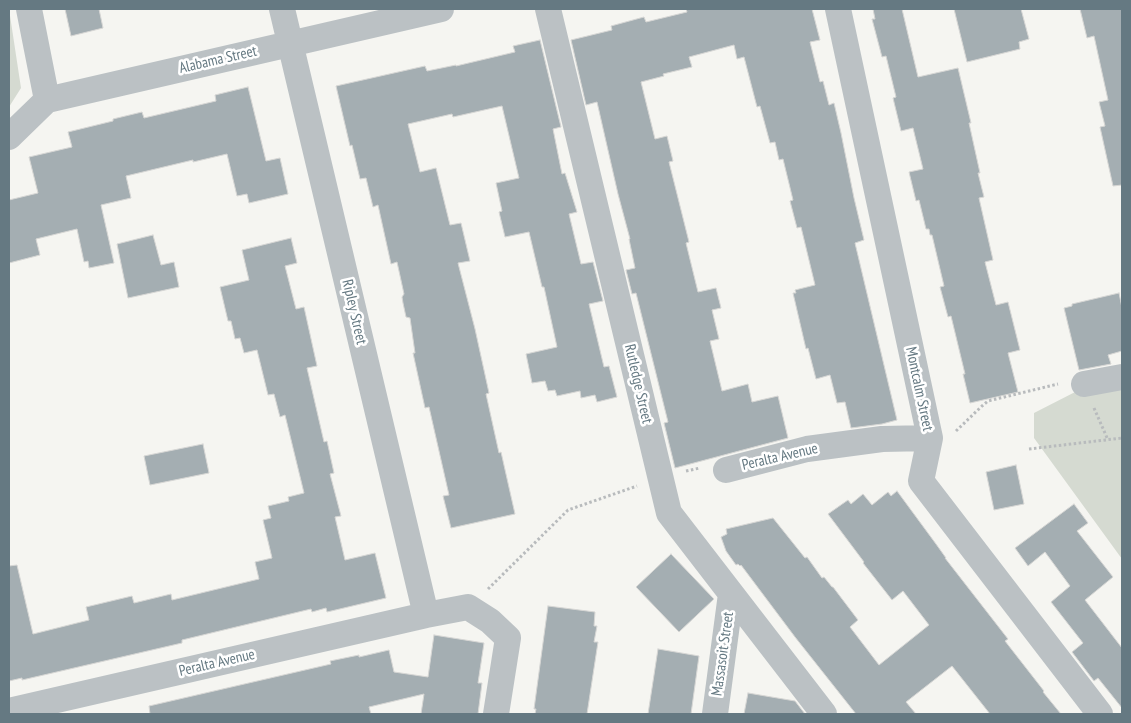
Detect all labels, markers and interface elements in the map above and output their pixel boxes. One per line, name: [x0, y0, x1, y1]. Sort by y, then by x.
street label: Alabama Street: [177, 42, 259, 78]
street label: Ripley Street: [338, 278, 370, 346]
street label: Rutledge Street: [620, 343, 656, 425]
street label: Montcalm Street: [901, 345, 937, 433]
street label: Peralta Avenue: [740, 440, 820, 474]
street label: Massasoit Street: [708, 611, 738, 697]
street label: Peralta Avenue: [177, 646, 257, 680]

